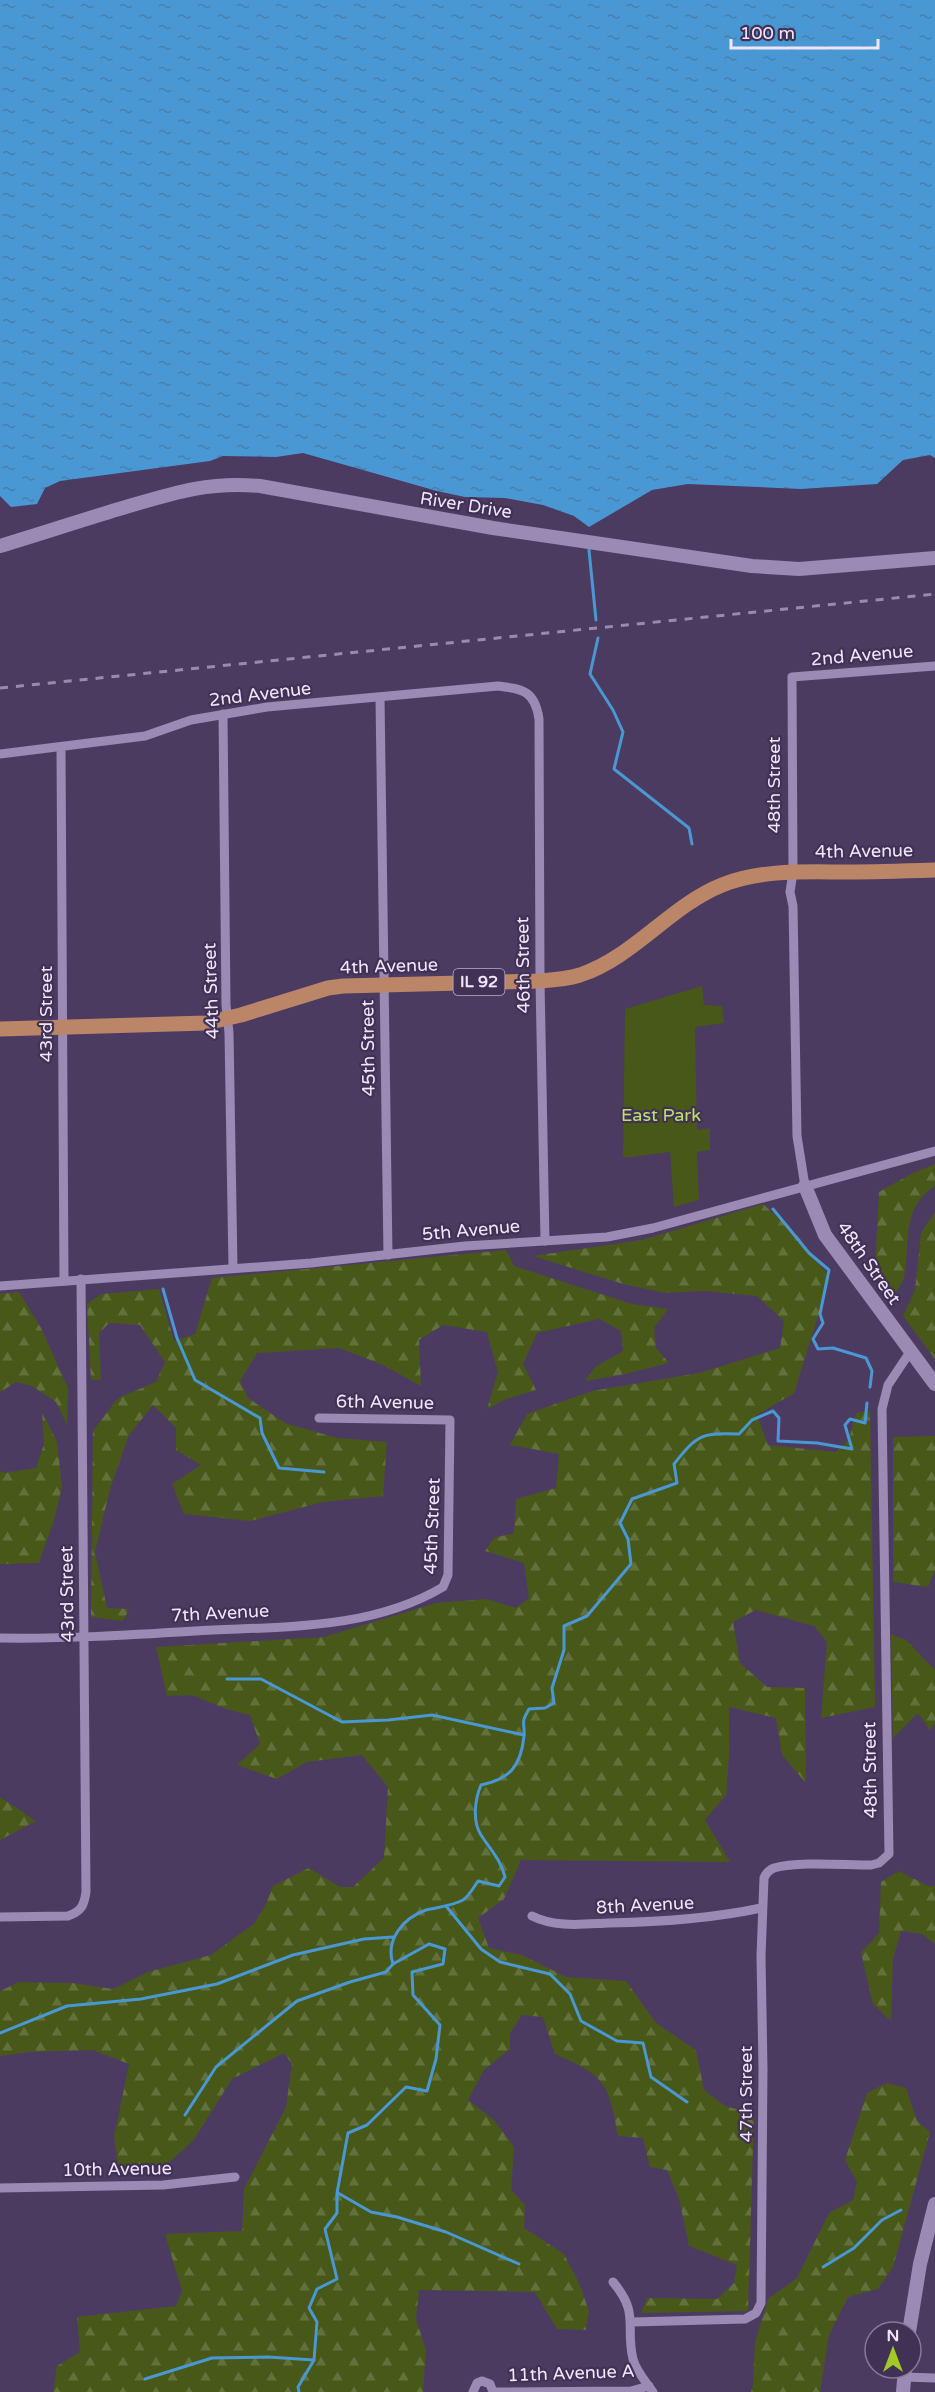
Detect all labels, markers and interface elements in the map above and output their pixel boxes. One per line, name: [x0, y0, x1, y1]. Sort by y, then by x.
scale bar: [731, 12, 878, 50]
text: 100 m: [740, 22, 795, 44]
street label: River Drive: [418, 487, 514, 523]
street label: 2nd Avenue: [810, 640, 914, 670]
street label: 2nd Avenue: [208, 677, 312, 711]
street label: 48th Street: [763, 737, 785, 833]
street label: 4th Avenue: [815, 839, 913, 863]
street label: 46th Street: [511, 916, 535, 1013]
street label: 44th Street: [198, 942, 224, 1040]
street label: 4th Avenue: [340, 953, 438, 979]
street label: 43rd Street: [35, 966, 57, 1062]
road number: IL 92: [454, 969, 504, 995]
street label: 45th Street: [356, 999, 380, 1096]
park label: East Park: [621, 1104, 701, 1126]
street label: 5th Avenue: [421, 1215, 521, 1245]
street label: 48th Street: [832, 1217, 906, 1309]
street label: 6th Avenue: [336, 1390, 434, 1414]
street label: 45th Street: [419, 1477, 445, 1575]
street label: 43rd Street: [55, 1545, 79, 1643]
street label: 7th Avenue: [170, 1599, 270, 1627]
street label: 48th Street: [858, 1721, 882, 1818]
street label: 8th Avenue: [595, 1891, 695, 1919]
street label: 47th Street: [735, 2046, 757, 2142]
street label: 10th Avenue: [62, 2157, 172, 2181]
north arrow: [863, 2320, 923, 2380]
text: N: [887, 2326, 899, 2346]
street label: 11th Avenue A: [507, 2360, 635, 2386]

